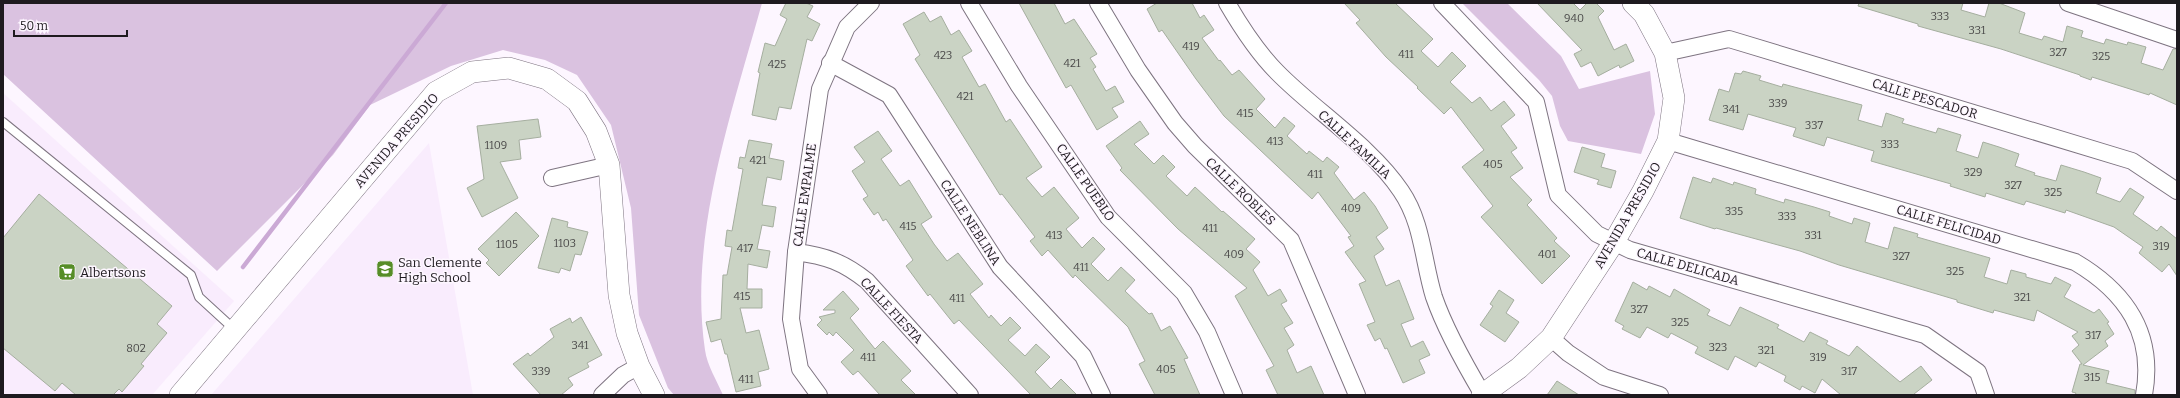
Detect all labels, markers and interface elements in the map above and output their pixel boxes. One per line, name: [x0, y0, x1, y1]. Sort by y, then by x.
house number: 333: [1931, 10, 1949, 23]
scale bar: [14, 12, 127, 38]
house number: 940: [1564, 12, 1584, 25]
text: 50 m: [20, 19, 49, 33]
house number: 331: [1969, 24, 1986, 37]
house number: 419: [1182, 40, 1200, 53]
house number: 327: [2049, 46, 2067, 59]
house number: 411: [1398, 48, 1414, 61]
house number: 423: [934, 49, 952, 62]
house number: 325: [2092, 50, 2110, 63]
house number: 421: [1064, 57, 1081, 70]
house number: 425: [768, 58, 786, 71]
street label: CALLE PESCADOR: [1870, 75, 1980, 122]
street label: AVENIDA PRESIDIO: [351, 90, 442, 191]
house number: 421: [957, 90, 974, 103]
house number: 339: [1769, 97, 1787, 110]
house number: 341: [1722, 103, 1740, 116]
house number: 415: [1237, 107, 1254, 120]
street label: CALLE FAMILIA: [1315, 107, 1395, 182]
house number: 337: [1805, 119, 1823, 132]
house number: 413: [1266, 135, 1284, 148]
house number: 333: [1881, 138, 1899, 151]
house number: 1109: [485, 139, 507, 152]
street label: CALLE PUEBLO: [1053, 141, 1118, 224]
street label: CALLE EMPALME: [790, 142, 819, 248]
house number: 421: [750, 154, 767, 167]
street label: CALLE ROBLES: [1203, 154, 1279, 228]
house number: 405: [1483, 158, 1503, 171]
street label: AVENIDA PRESIDIO: [1591, 159, 1664, 271]
house number: 329: [1964, 166, 1982, 179]
house number: 411: [1307, 168, 1323, 181]
street label: CALLE NEBLINA: [937, 177, 1004, 269]
house number: 327: [2004, 179, 2022, 192]
house number: 325: [2044, 186, 2062, 199]
street label: CALLE FELICIDAD: [1895, 201, 2003, 248]
house number: 409: [1341, 202, 1361, 215]
house number: 335: [1725, 205, 1743, 218]
house number: 333: [1778, 210, 1796, 223]
house number: 415: [900, 220, 917, 233]
house number: 411: [1202, 222, 1218, 235]
house number: 413: [1045, 229, 1063, 242]
house number: 331: [1805, 229, 1822, 242]
house number: 1103: [554, 237, 576, 250]
house number: 1105: [496, 238, 518, 251]
house number: 319: [2152, 240, 2170, 253]
house number: 417: [737, 242, 754, 255]
street label: CALLE DELICADA: [1635, 245, 1742, 289]
house number: 409: [1224, 248, 1244, 261]
house number: 401: [1538, 248, 1556, 261]
house number: 327: [1892, 250, 1910, 263]
place label: San Clemente High School: [398, 255, 482, 285]
school or university icon: San Clemente High School: [375, 259, 395, 279]
house number: 411: [1073, 261, 1089, 274]
supermarket icon: Albertsons: [57, 262, 77, 282]
place label: Albertsons: [80, 265, 146, 280]
house number: 325: [1946, 265, 1964, 278]
street label: CALLE FIESTA: [857, 274, 927, 347]
house number: 415: [734, 290, 751, 303]
house number: 321: [2014, 291, 2031, 304]
house number: 411: [949, 292, 965, 305]
house number: 327: [1630, 303, 1648, 316]
house number: 325: [1671, 316, 1689, 329]
house number: 317: [2085, 329, 2102, 342]
house number: 341: [571, 339, 589, 352]
house number: 323: [1709, 341, 1727, 354]
house number: 802: [126, 342, 146, 355]
house number: 321: [1758, 344, 1775, 357]
house number: 411: [860, 351, 876, 364]
house number: 319: [1809, 351, 1827, 364]
house number: 405: [1156, 363, 1176, 376]
house number: 339: [532, 365, 550, 378]
house number: 317: [1841, 365, 1858, 378]
house number: 315: [2084, 371, 2100, 384]
house number: 411: [738, 373, 754, 386]

